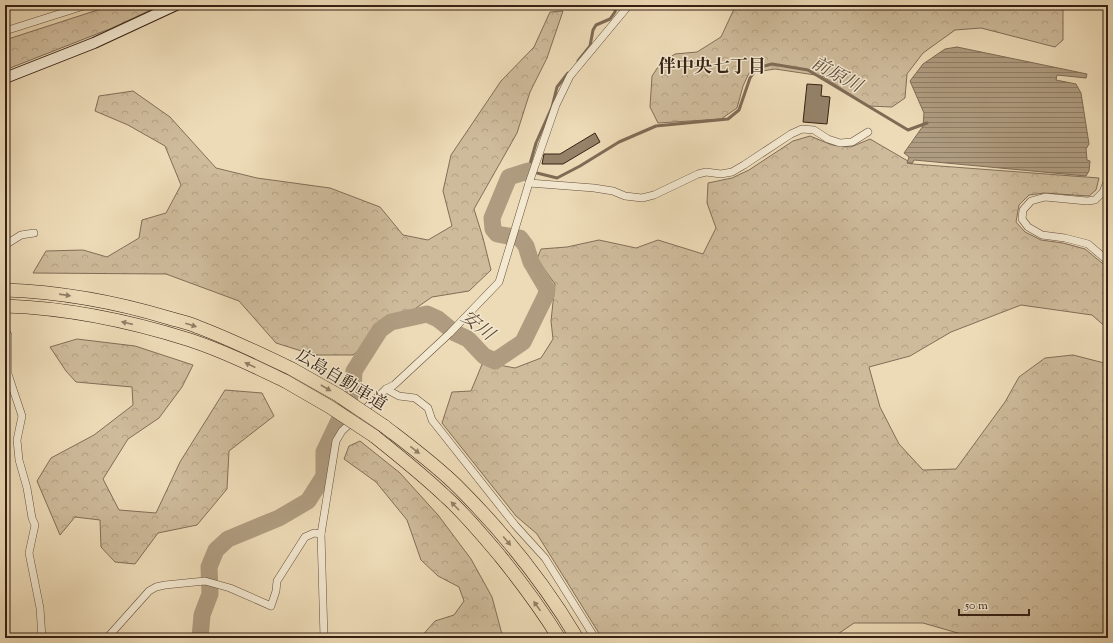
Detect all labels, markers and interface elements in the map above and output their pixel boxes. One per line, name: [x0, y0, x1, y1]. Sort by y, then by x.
water label: 前原川: [806, 51, 868, 101]
district label: 伴中央七丁目: [658, 55, 766, 81]
one-way arrow: [59, 292, 71, 298]
water label: 安川: [455, 305, 501, 349]
one-way arrow: [121, 319, 134, 325]
one-way arrow: [185, 322, 197, 328]
street label: 広島自動車道: [291, 344, 391, 417]
one-way arrow: [244, 362, 256, 368]
one-way arrow: [320, 385, 332, 392]
one-way arrow: [410, 445, 421, 454]
one-way arrow: [450, 500, 459, 511]
one-way arrow: [503, 536, 512, 546]
scale bar: [959, 591, 1029, 617]
text: 50 m: [964, 597, 988, 615]
one-way arrow: [533, 600, 541, 611]

